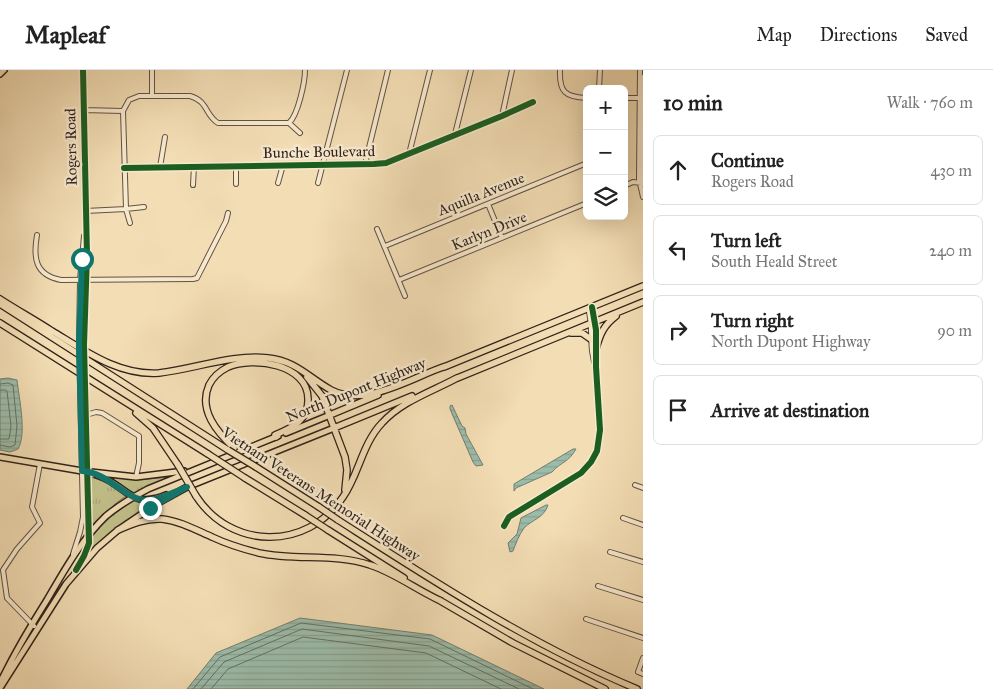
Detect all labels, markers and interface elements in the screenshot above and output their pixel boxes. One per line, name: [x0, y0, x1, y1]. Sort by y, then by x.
text: Mapleaf: [25, 20, 106, 50]
text: Map: [756, 24, 792, 46]
text: Directions: [820, 24, 897, 46]
text: Saved: [925, 24, 968, 46]
map controls: [583, 85, 628, 220]
button: +: [583, 85, 628, 130]
text: 10 min: [663, 90, 723, 116]
text: Walk · 760 m: [887, 93, 973, 112]
street label: Rogers Road: [61, 108, 81, 186]
button: −: [583, 130, 628, 175]
street label: Bunche Boulevard: [263, 142, 376, 162]
text: Continue: [711, 149, 784, 172]
icon: ahead: [664, 156, 692, 184]
text: 430 m: [930, 161, 972, 180]
street label: Aquilla Avenue: [434, 168, 527, 221]
text: Rogers Road: [711, 172, 794, 191]
button: layers: [583, 175, 628, 220]
street label: Karlyn Drive: [449, 208, 529, 254]
text: Turn left: [711, 229, 781, 252]
icon: left: [664, 236, 692, 264]
text: 240 m: [929, 241, 972, 260]
route start: [71, 248, 94, 271]
text: South Heald Street: [711, 252, 838, 271]
text: Turn right: [711, 309, 794, 332]
icon: right: [664, 316, 692, 344]
text: 90 m: [937, 321, 972, 340]
text: North Dupont Highway: [711, 332, 870, 351]
street label: North Dupont Highway: [283, 353, 430, 426]
icon: arrive: [664, 396, 692, 424]
text: Arrive at destination: [711, 399, 869, 422]
street label: Vietnam Veterans Memorial Highway: [218, 423, 424, 565]
route end: [139, 497, 162, 520]

